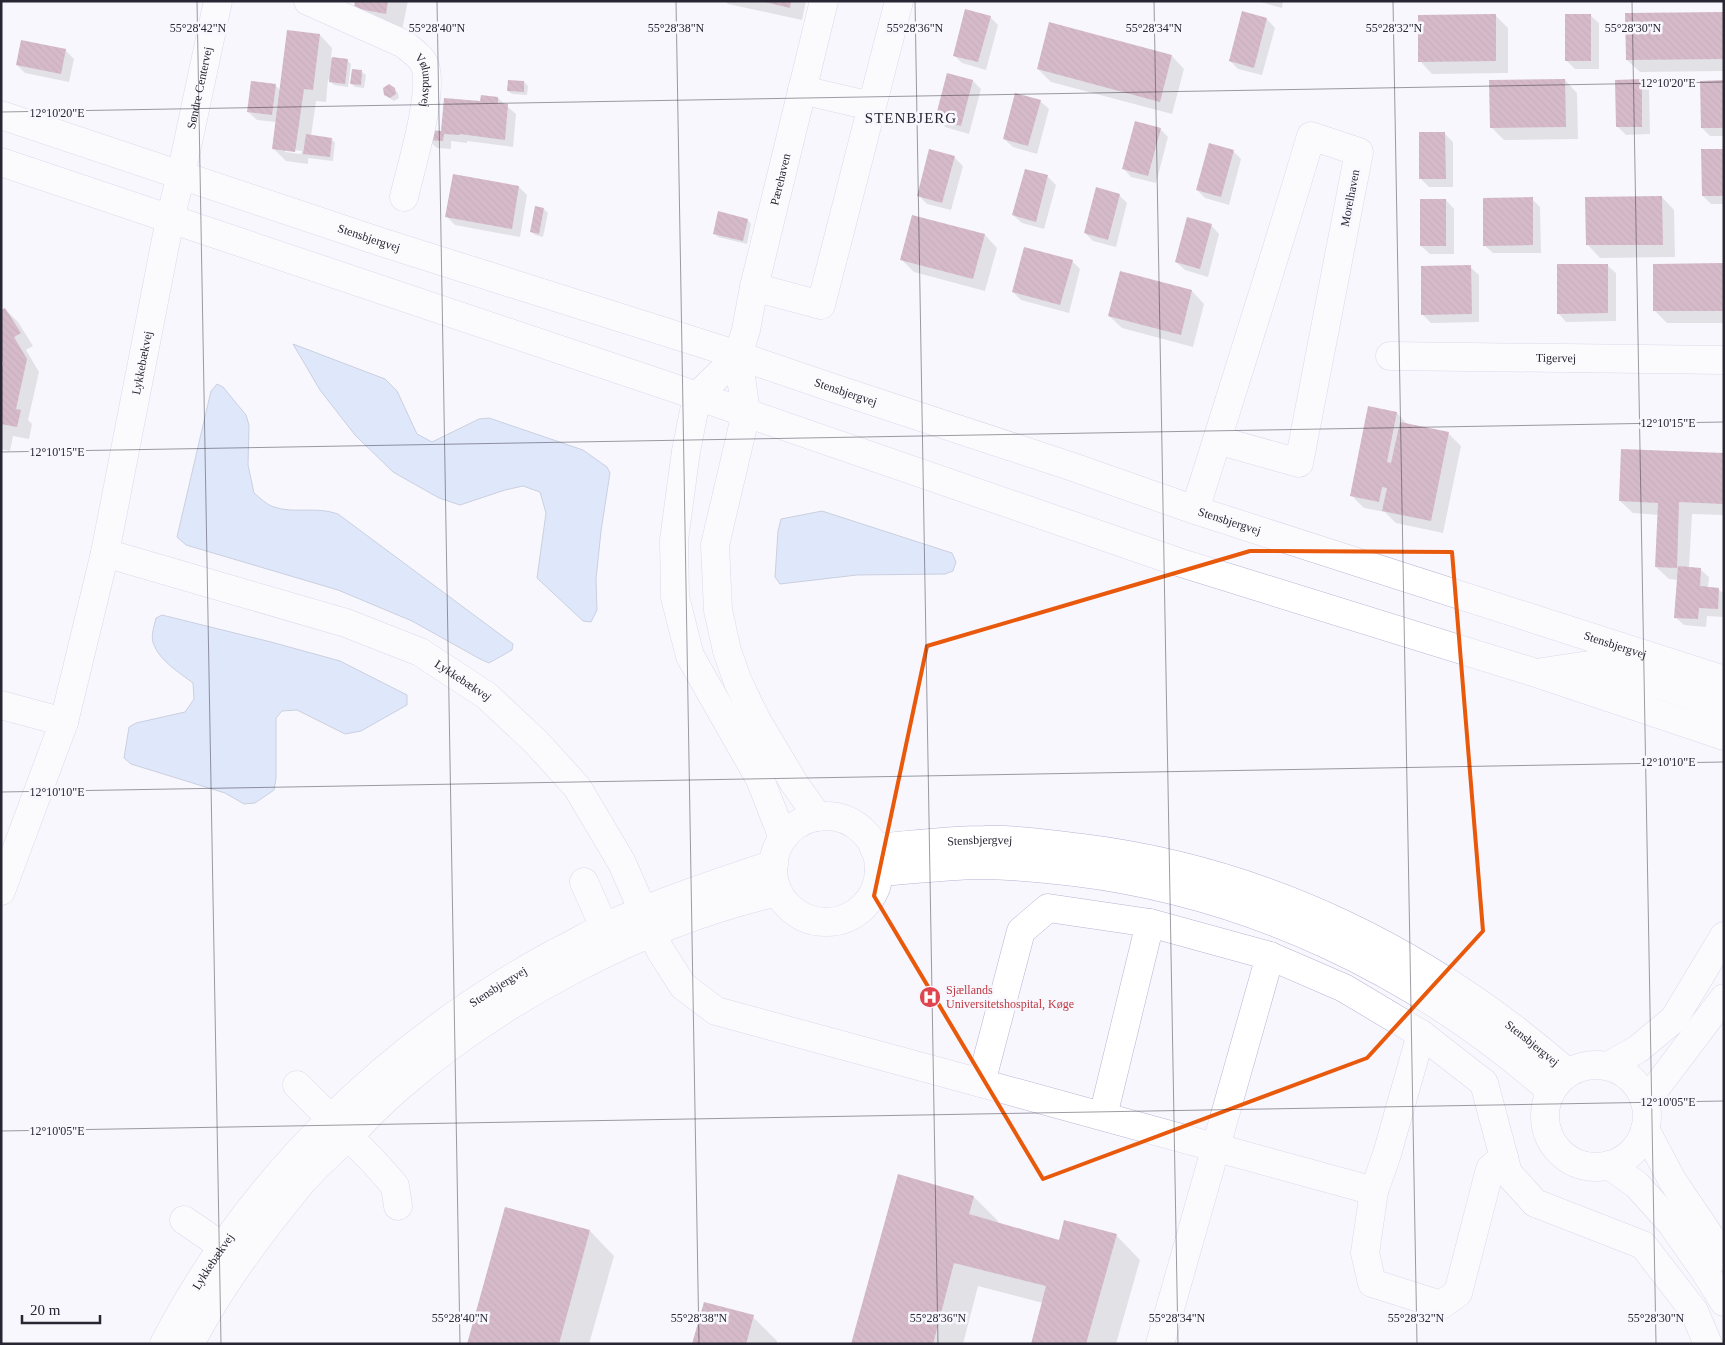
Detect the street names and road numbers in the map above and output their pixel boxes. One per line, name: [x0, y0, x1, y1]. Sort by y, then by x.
street label: Søndre Centervej: [184, 45, 215, 130]
street label: Vølundsvej: [412, 50, 434, 108]
street label: Pærehaven: [767, 152, 793, 207]
street label: Morelhaven: [1338, 168, 1362, 228]
street label: Stensbjergvej: [336, 221, 402, 255]
street label: Lykkebækvej: [129, 330, 155, 396]
street label: Tigervej: [1536, 351, 1576, 365]
street label: Stensbjergvej: [813, 375, 879, 409]
street label: Stensbjergvej: [1196, 504, 1263, 538]
street label: Stensbjergvej: [1582, 628, 1648, 662]
street label: Lykkebækvej: [432, 657, 495, 704]
street label: Stensbjergvej: [947, 833, 1013, 848]
street label: Stensbjergvej: [467, 963, 529, 1010]
street label: Stensbjergvej: [1502, 1018, 1562, 1069]
street label: Lykkebækvej: [189, 1231, 237, 1292]

